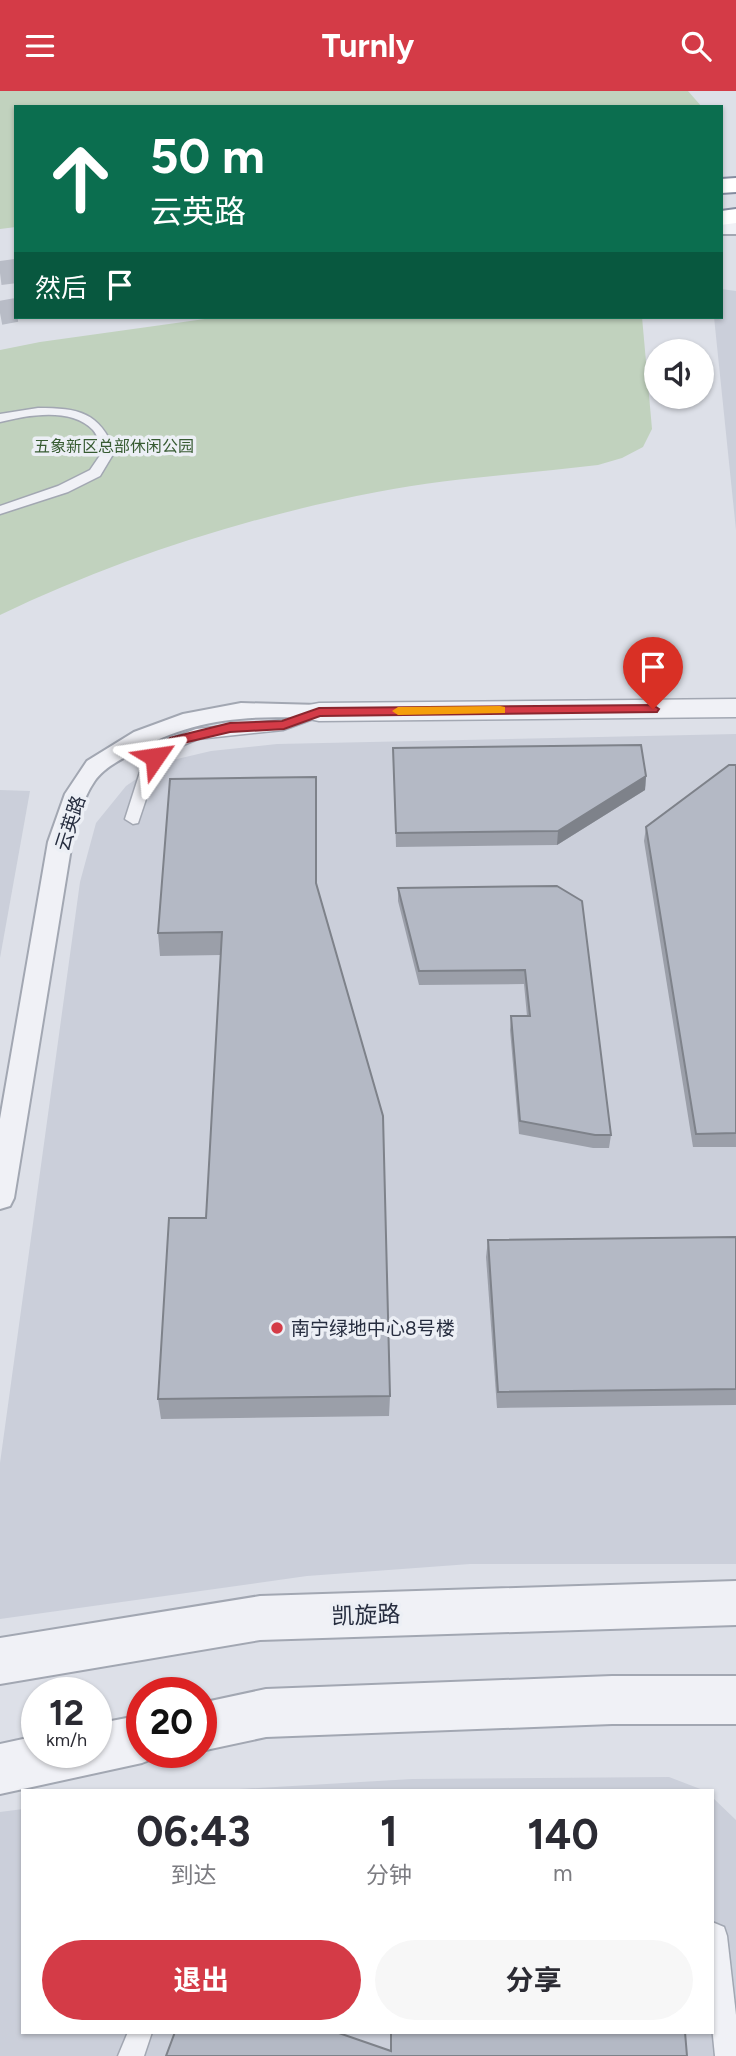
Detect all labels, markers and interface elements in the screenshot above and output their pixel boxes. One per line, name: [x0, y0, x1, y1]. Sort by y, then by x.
icon: menu: [21, 27, 59, 65]
text: Turnly: [322, 27, 414, 65]
icon: search: [677, 27, 715, 65]
text: 50 m: [150, 126, 265, 185]
icon: ahead: [35, 133, 126, 224]
text: 云英路: [150, 193, 246, 231]
icon: arrive: [101, 266, 139, 304]
text: 然后: [35, 272, 87, 304]
map controls: [644, 339, 714, 409]
button: sound: [644, 339, 714, 409]
park label: 五象新区总部休闲公园: [34, 437, 194, 456]
pin: [623, 637, 683, 709]
icon: arrive: [634, 648, 672, 686]
position arrow: [118, 720, 192, 794]
street label: 云英路: [51, 792, 90, 854]
place label: 南宁绿地中心8号楼: [291, 1317, 455, 1340]
marker: 南宁绿地中心8号楼: [269, 1320, 285, 1336]
street label: 凯旋路: [331, 1600, 401, 1630]
speed limit sign: 20: [126, 1677, 217, 1768]
text: 12: [49, 1692, 84, 1734]
text: km/h: [46, 1729, 87, 1751]
text: 06:43: [136, 1806, 250, 1857]
text: 1: [380, 1806, 398, 1857]
text: 140: [527, 1809, 599, 1860]
text: m: [553, 1859, 573, 1887]
text: 到达: [170, 1861, 216, 1889]
text: 分钟: [366, 1861, 412, 1889]
button: 退出: [42, 1940, 361, 2020]
button: 分享: [375, 1940, 693, 2020]

